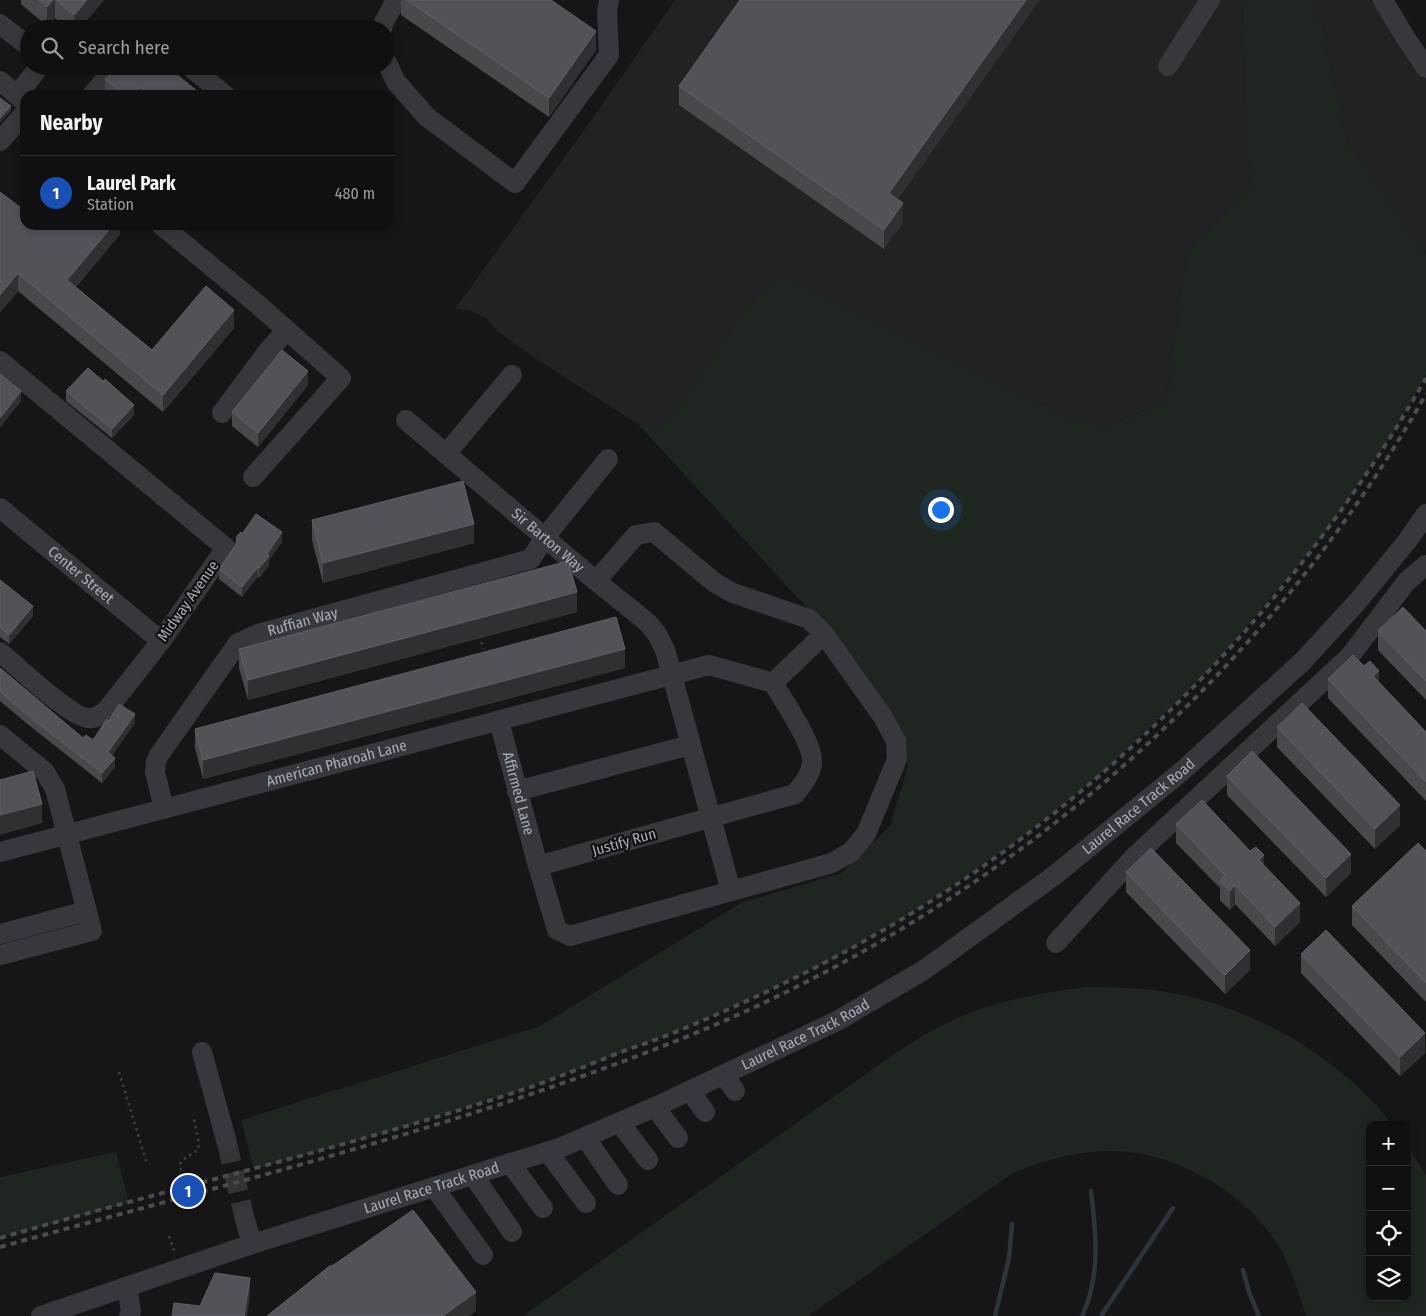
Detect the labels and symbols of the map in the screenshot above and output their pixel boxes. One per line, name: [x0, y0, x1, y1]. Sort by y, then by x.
your location: [928, 497, 954, 523]
street label: Sir Barton Way: [508, 504, 588, 576]
street label: Center Street: [44, 542, 118, 608]
street label: Midway Avenue: [154, 557, 222, 645]
street label: Ruffian Way: [266, 603, 340, 640]
street label: American Pharoah Lane: [264, 736, 409, 790]
street label: Affirmed Lane: [499, 750, 538, 837]
street label: Laurel Race Track Road: [1078, 755, 1199, 858]
street label: Justify Run: [590, 824, 658, 860]
street label: Laurel Race Track Road: [739, 995, 873, 1074]
street label: Laurel Race Track Road: [362, 1158, 501, 1217]
pin: 1: [172, 1172, 204, 1210]

